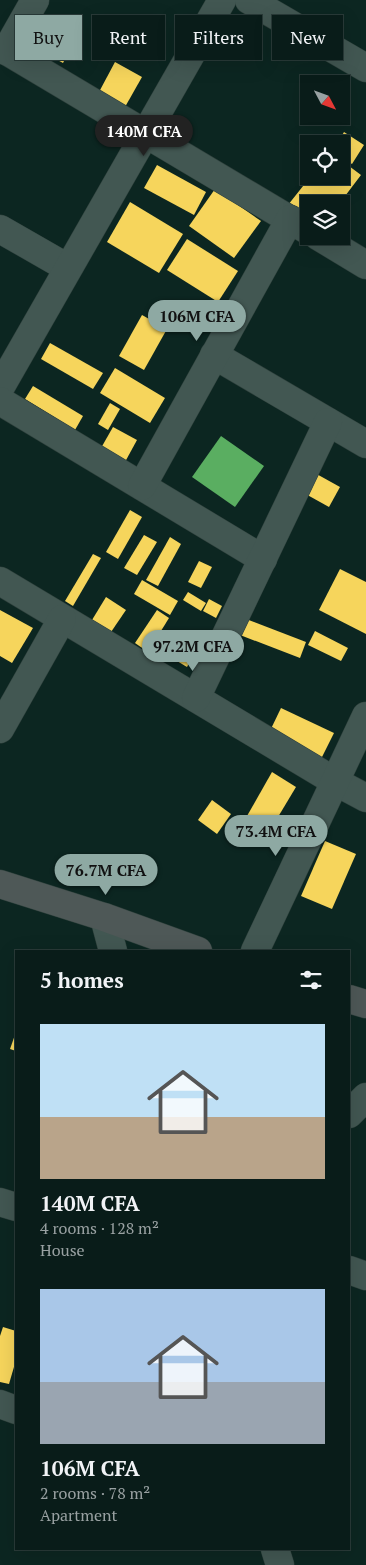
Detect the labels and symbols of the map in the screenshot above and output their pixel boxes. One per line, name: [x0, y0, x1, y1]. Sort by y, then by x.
north arrow: [300, 75, 350, 125]
pin: 140M CFA: [92, 114, 196, 157]
pin: 106M CFA: [145, 300, 249, 342]
pin: 97.2M CFA: [136, 630, 250, 672]
pin: 73.4M CFA: [219, 814, 333, 857]
pin: 76.7M CFA: [49, 854, 163, 896]

